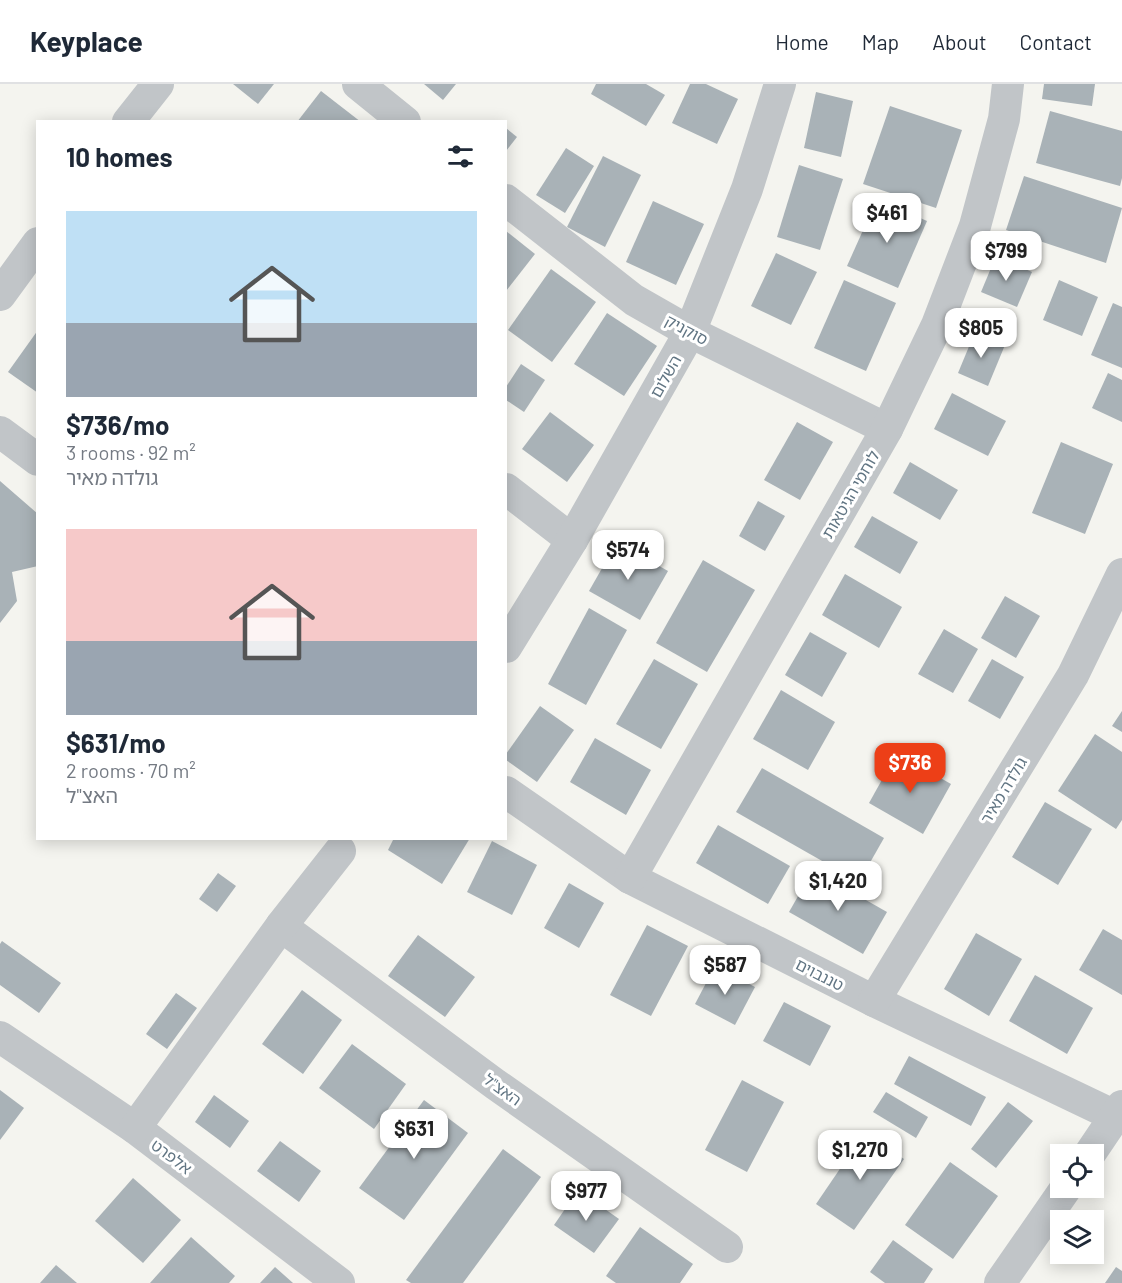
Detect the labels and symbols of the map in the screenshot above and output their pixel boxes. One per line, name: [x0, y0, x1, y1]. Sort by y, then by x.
pin: $461: [851, 193, 923, 244]
pin: $799: [970, 231, 1042, 282]
pin: $805: [945, 308, 1017, 359]
street label: סוקניק: [662, 310, 712, 348]
street label: השלום: [646, 351, 684, 401]
street label: לוחמי הגיטאות: [817, 447, 883, 541]
pin: $574: [592, 530, 664, 581]
pin: $736: [874, 743, 946, 794]
street label: גולדה מאיר: [976, 753, 1030, 827]
pin: $1,420: [789, 861, 887, 912]
pin: $587: [689, 945, 761, 996]
street label: טננבוים: [793, 954, 847, 994]
street label: האצ"ל: [481, 1069, 525, 1109]
pin: $631: [378, 1109, 450, 1160]
pin: $1,270: [811, 1130, 909, 1181]
street label: אלפרט: [148, 1135, 196, 1177]
pin: $977: [550, 1171, 622, 1222]

